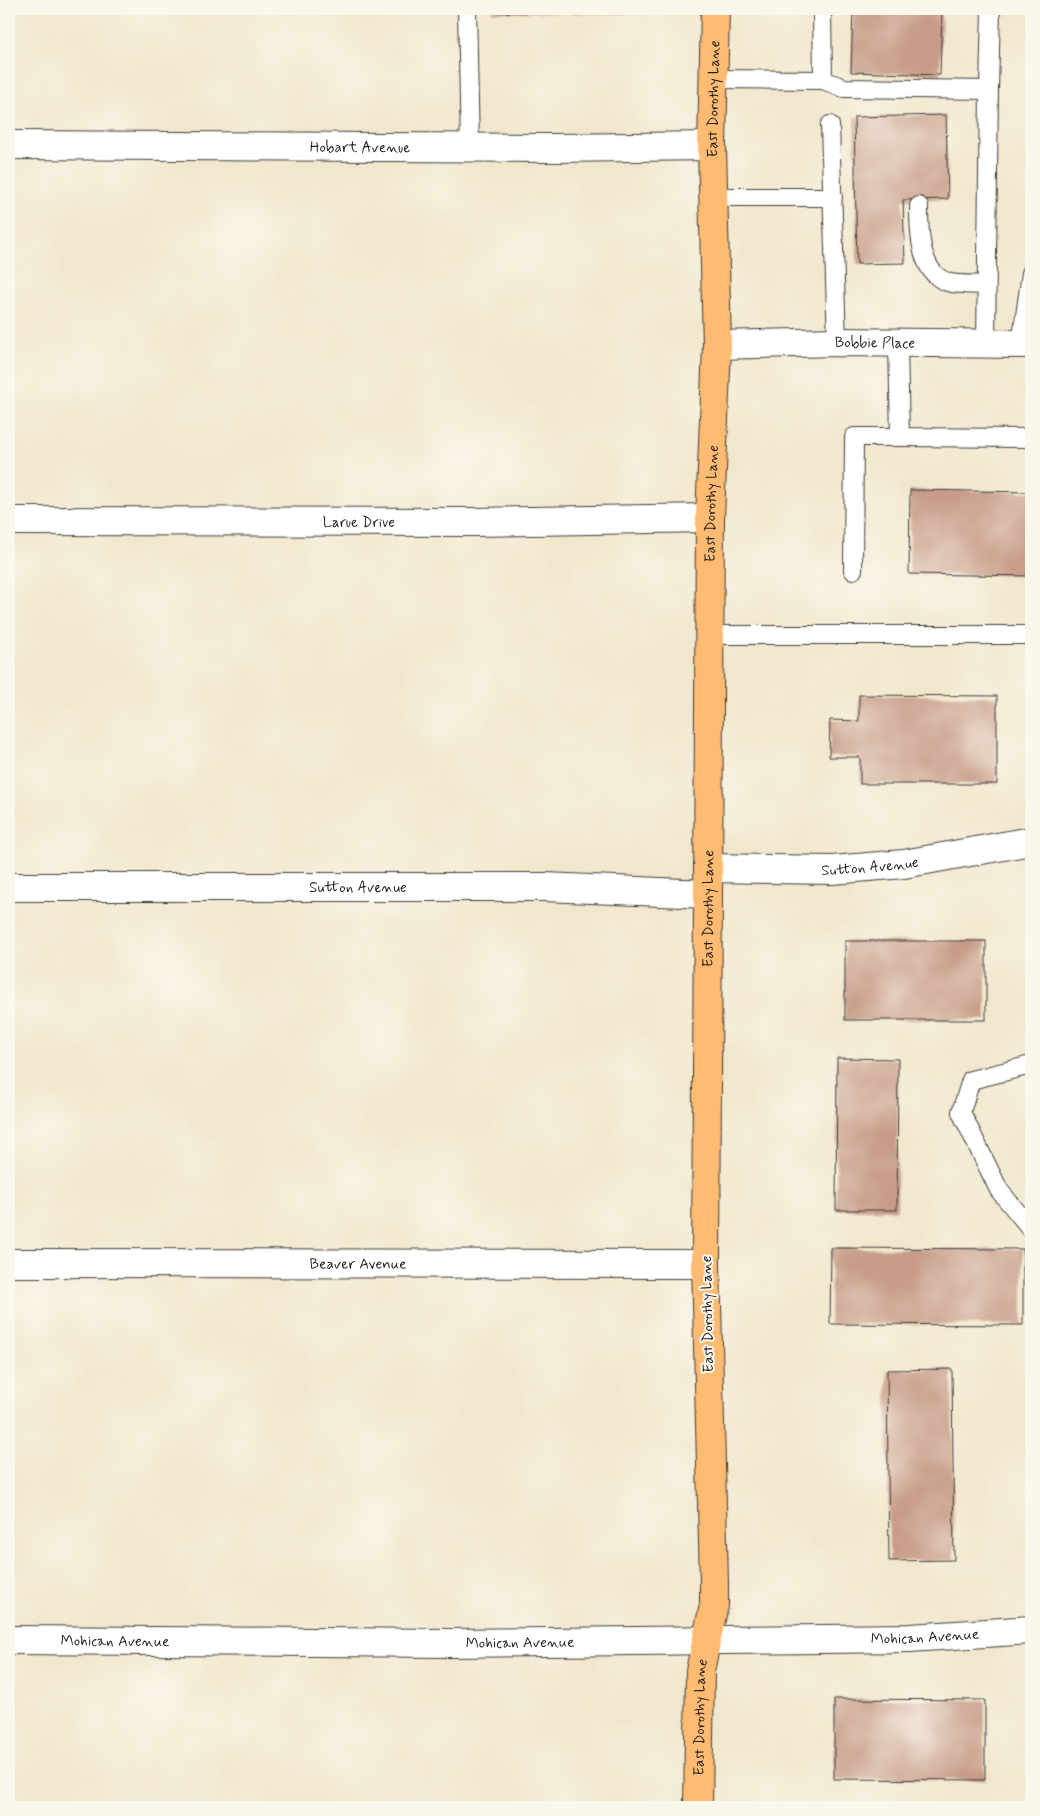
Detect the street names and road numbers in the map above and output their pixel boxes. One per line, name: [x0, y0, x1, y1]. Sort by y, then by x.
street label: East Dorothy Lane: [703, 40, 725, 158]
street label: Hobart Avenue: [310, 138, 410, 158]
street label: Bobbie Place: [835, 333, 915, 354]
street label: East Dorothy Lane: [701, 444, 724, 562]
street label: Larue Drive: [323, 513, 395, 533]
street label: East Dorothy Lane: [699, 850, 719, 967]
street label: Sutton Avenue: [821, 853, 920, 881]
street label: Sutton Avenue: [309, 878, 407, 898]
street label: Beaver Avenue: [310, 1254, 406, 1275]
street label: East Dorothy Lane: [697, 1255, 719, 1373]
street label: Mohican Avenue: [871, 1624, 980, 1649]
street label: Mohican Avenue: [61, 1631, 169, 1652]
street label: Mohican Avenue: [466, 1633, 574, 1654]
street label: East Dorothy Lane: [689, 1657, 713, 1776]

